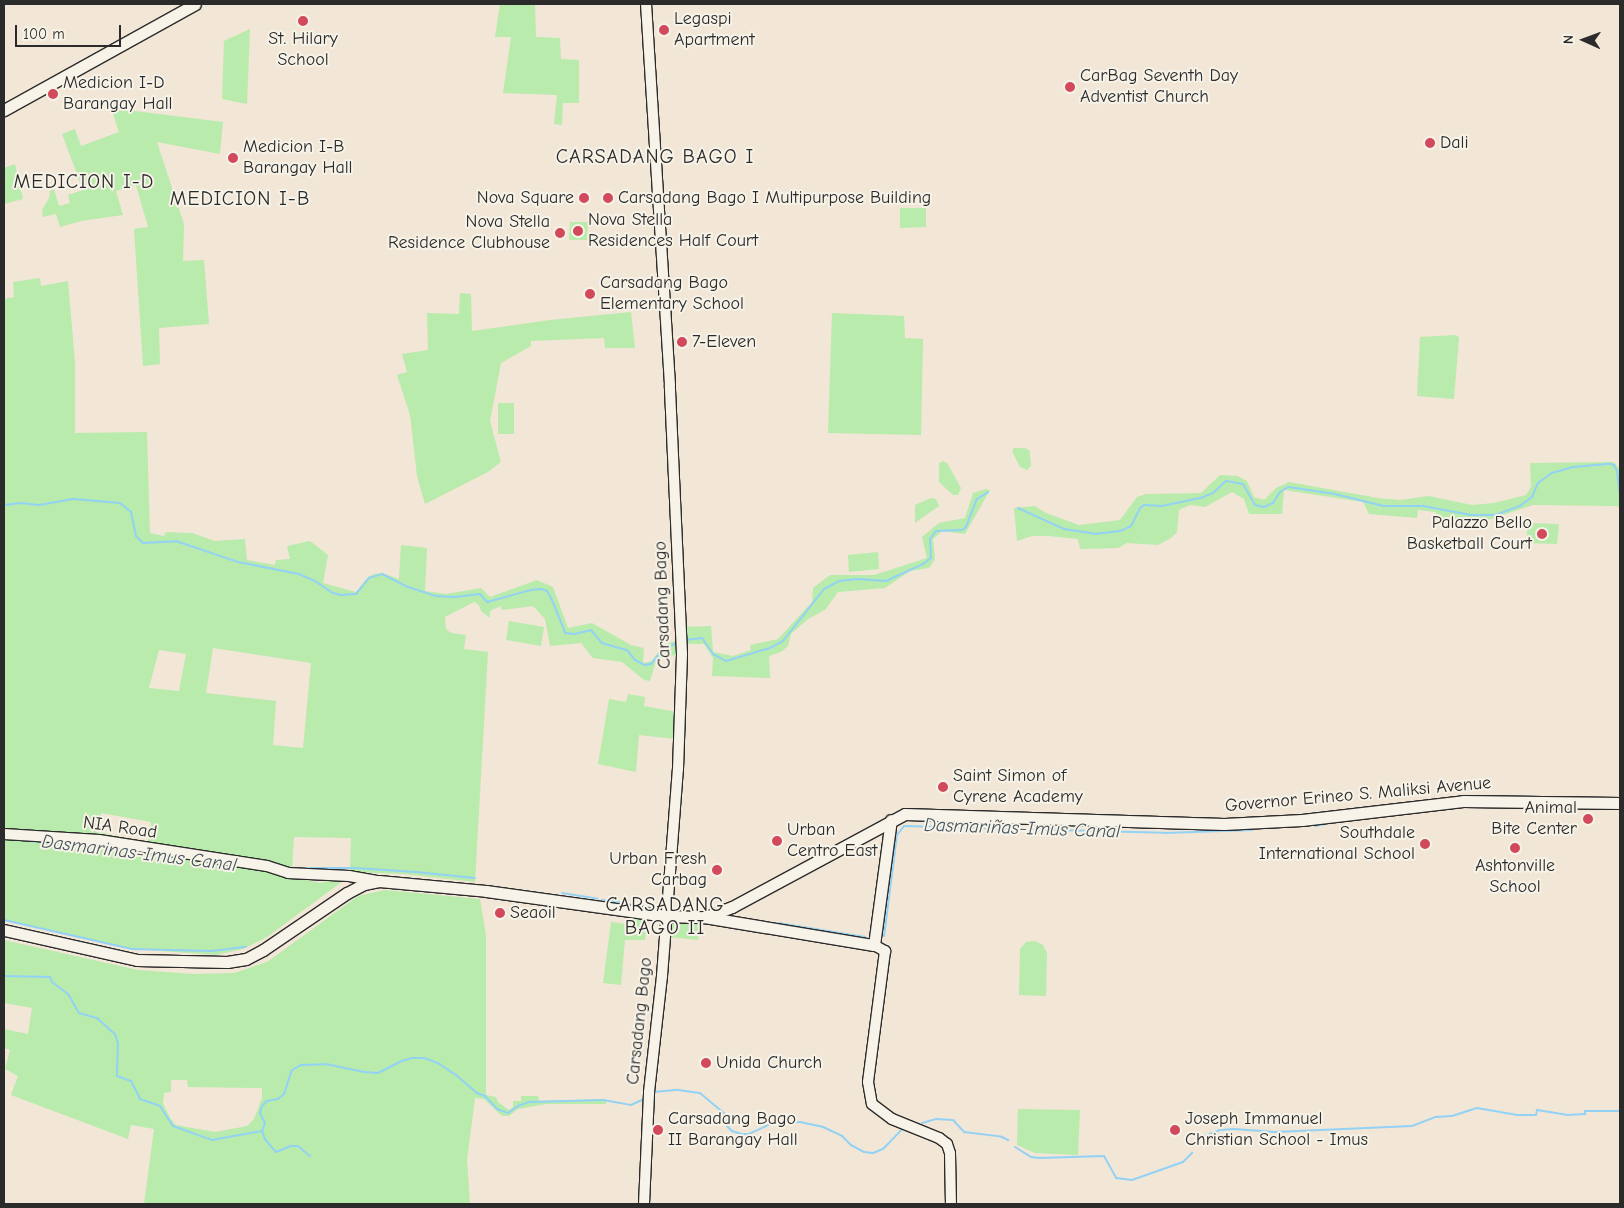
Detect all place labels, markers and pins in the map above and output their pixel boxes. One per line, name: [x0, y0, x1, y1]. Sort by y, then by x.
place label: Legaspi Apartment: [674, 9, 755, 52]
marker: St. Hilary School: [297, 15, 309, 27]
marker: Legaspi Apartment: [658, 24, 670, 36]
place label: St. Hilary School: [268, 29, 338, 72]
place label: CarBag Seventh Day Adventist Church: [1080, 66, 1238, 108]
place label: Medicion I-D Barangay Hall: [63, 73, 173, 116]
marker: CarBag Seventh Day Adventist Church: [1064, 81, 1076, 93]
marker: Medicion I-D Barangay Hall: [47, 88, 59, 100]
place label: Dali: [1440, 132, 1469, 154]
place label: Medicion I-B Barangay Hall: [243, 137, 353, 180]
marker: Dali: [1424, 137, 1436, 149]
marker: Medicion I-B Barangay Hall: [227, 152, 239, 164]
place label: Nova Square: [477, 187, 574, 209]
place label: Carsadang Bago I Multipurpose Building: [618, 187, 931, 209]
marker: Nova Square: [578, 192, 590, 204]
marker: Carsadang Bago I Multipurpose Building: [602, 192, 614, 204]
place label: Nova Stella Residences Half Court: [588, 210, 758, 252]
place label: Nova Stella Residence Clubhouse: [388, 212, 550, 254]
marker: Nova Stella Residences Half Court: [572, 225, 584, 237]
marker: Nova Stella Residence Clubhouse: [554, 227, 566, 239]
place label: Carsadang Bago Elementary School: [600, 273, 744, 316]
marker: Carsadang Bago Elementary School: [584, 288, 596, 300]
place label: 7-Eleven: [692, 331, 756, 353]
marker: 7-Eleven: [676, 336, 688, 348]
place label: Palazzo Bello Basketball Court: [1407, 513, 1532, 556]
marker: Palazzo Bello Basketball Court: [1536, 528, 1548, 540]
place label: Saint Simon of Cyrene Academy: [953, 766, 1083, 809]
marker: Saint Simon of Cyrene Academy: [937, 781, 949, 793]
place label: Animal Bite Center: [1491, 798, 1577, 841]
marker: Animal Bite Center: [1581, 812, 1595, 826]
place label: Urban Centro East: [787, 820, 877, 862]
place label: Southdale International School: [1259, 823, 1415, 866]
marker: Urban Centro East: [771, 835, 783, 847]
marker: Southdale International School: [1419, 838, 1431, 850]
marker: Ashtonville School: [1509, 842, 1521, 854]
place label: Urban Fresh Carbag: [609, 849, 707, 892]
place label: Ashtonville School: [1475, 856, 1555, 899]
marker: Urban Fresh Carbag: [711, 864, 723, 876]
place label: Seaoil: [510, 902, 556, 924]
marker: Seaoil: [494, 907, 506, 919]
place label: Unida Church: [716, 1052, 822, 1074]
marker: Unida Church: [700, 1057, 712, 1069]
place label: Carsadang Bago II Barangay Hall: [668, 1109, 798, 1152]
place label: Joseph Immanuel Christian School - Imus: [1185, 1109, 1368, 1152]
marker: Carsadang Bago II Barangay Hall: [652, 1124, 664, 1136]
marker: Joseph Immanuel Christian School - Imus: [1169, 1124, 1181, 1136]

